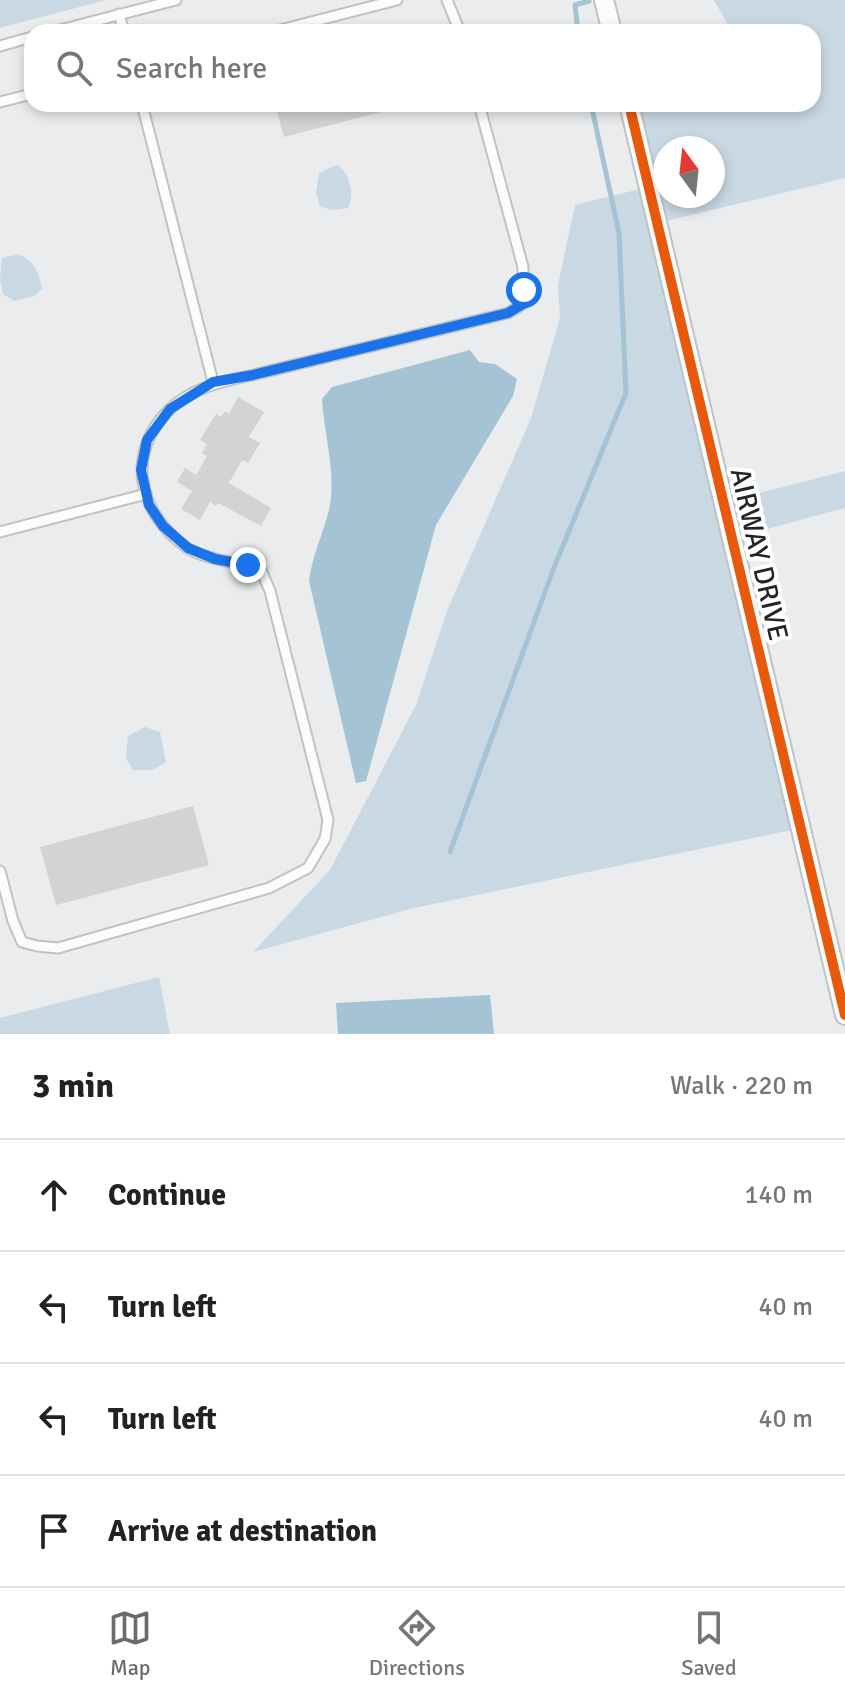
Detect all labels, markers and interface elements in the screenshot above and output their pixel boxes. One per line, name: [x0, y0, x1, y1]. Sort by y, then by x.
search box: [24, 24, 821, 112]
icon: search: [52, 46, 96, 90]
text: Search here: [116, 50, 267, 87]
north arrow: [653, 136, 725, 208]
route start: [506, 272, 542, 308]
street label: AIRWAY DRIVE: [723, 465, 795, 644]
route end: [230, 547, 266, 583]
text: 3 min: [32, 1065, 114, 1107]
text: Walk · 220 m: [670, 1070, 813, 1102]
icon: ahead: [32, 1173, 76, 1217]
text: Continue: [108, 1177, 226, 1214]
text: 140 m: [744, 1179, 813, 1211]
icon: left: [32, 1285, 76, 1329]
text: Turn left: [108, 1289, 217, 1326]
text: 40 m: [758, 1291, 813, 1323]
icon: left: [32, 1397, 76, 1441]
text: Turn left: [108, 1401, 217, 1438]
text: 40 m: [758, 1403, 813, 1435]
icon: arrive: [32, 1509, 76, 1553]
text: Arrive at destination: [108, 1513, 377, 1550]
tab: Map: [108, 1606, 152, 1681]
tab: Directions: [369, 1606, 465, 1681]
tab: Saved: [681, 1606, 737, 1681]

